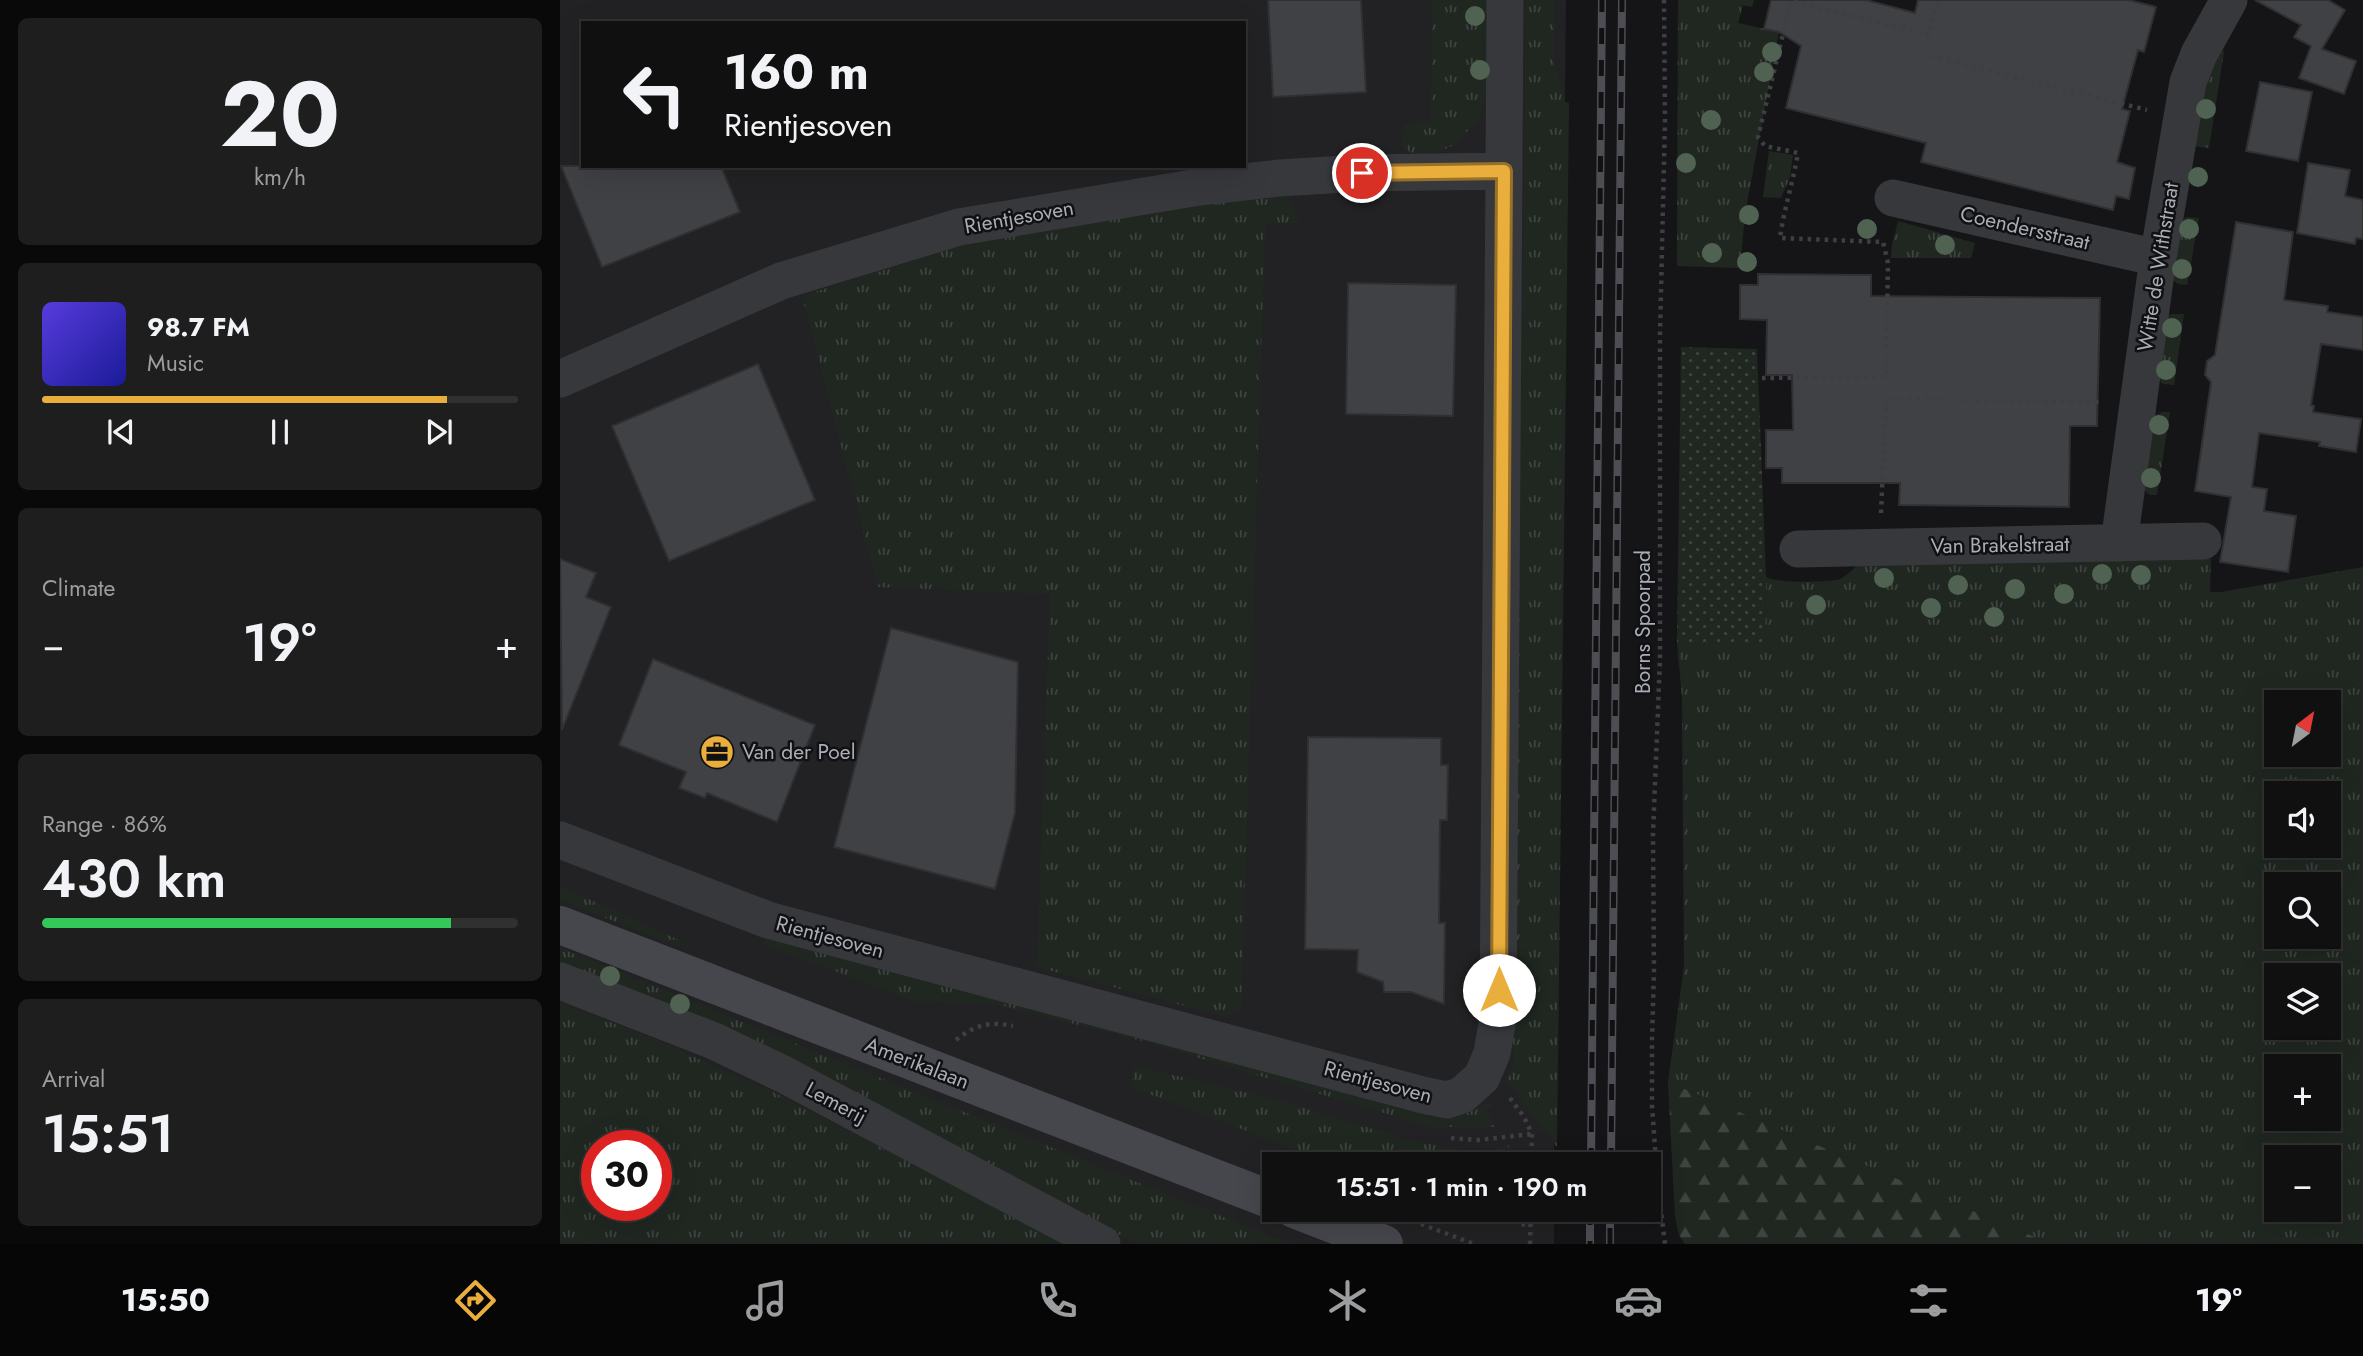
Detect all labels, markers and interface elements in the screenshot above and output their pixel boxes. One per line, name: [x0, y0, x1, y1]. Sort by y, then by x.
text: 160 m: [724, 37, 869, 107]
text: 20: [220, 49, 340, 180]
icon: left: [609, 49, 700, 140]
text: Rientjesoven: [724, 102, 892, 148]
pin: [1332, 143, 1392, 203]
icon: arrive: [1343, 154, 1381, 192]
text: km/h: [254, 160, 306, 194]
street label: Witte de Withstraat: [2130, 180, 2186, 354]
street label: Rientjesoven: [962, 193, 1076, 241]
street label: Coendersstraat: [1957, 199, 2093, 257]
text: 98.7 FM: [147, 308, 250, 346]
text: Music: [147, 346, 204, 380]
icon: previous: [102, 413, 140, 451]
icon: pause: [261, 413, 299, 451]
icon: next: [420, 413, 458, 451]
street label: Van Brakelstraat: [1930, 529, 2070, 561]
street label: Borns Spoorpad: [1628, 550, 1658, 694]
text: Climate: [42, 571, 115, 605]
text: 19°: [243, 605, 317, 681]
text: −: [42, 617, 64, 672]
text: +: [495, 617, 518, 672]
north arrow: [2264, 690, 2342, 766]
map controls: [2264, 690, 2341, 1222]
office icon: Van der Poel: [698, 733, 736, 771]
place label: Van der Poel: [742, 737, 855, 767]
button: sound: [2264, 781, 2341, 858]
text: Range · 86%: [42, 807, 167, 841]
text: 430 km: [42, 841, 226, 917]
button: search: [2264, 872, 2341, 949]
street label: Rientjesoven: [773, 908, 887, 966]
position arrow: [1462, 953, 1536, 1027]
button: layers: [2264, 963, 2341, 1040]
street label: Amerikalaan: [861, 1029, 973, 1097]
street label: Rientjesoven: [1321, 1053, 1435, 1111]
button: +: [2264, 1054, 2341, 1131]
text: Arrival: [42, 1062, 105, 1096]
street label: Lemerij: [800, 1074, 872, 1132]
text: 15:51: [42, 1096, 174, 1172]
speed limit sign: 30: [581, 1130, 672, 1221]
button: −: [2264, 1145, 2341, 1222]
text: 15:51 · 1 min · 190 m: [1336, 1168, 1587, 1206]
icon: directions: [451, 1276, 500, 1325]
icon: music: [742, 1276, 791, 1325]
icon: phone: [1033, 1276, 1082, 1325]
icon: climate: [1323, 1276, 1372, 1325]
icon: car: [1614, 1276, 1663, 1325]
icon: filters: [1904, 1276, 1953, 1325]
text: 15:50: [121, 1277, 210, 1323]
text: 19°: [2195, 1277, 2242, 1323]

